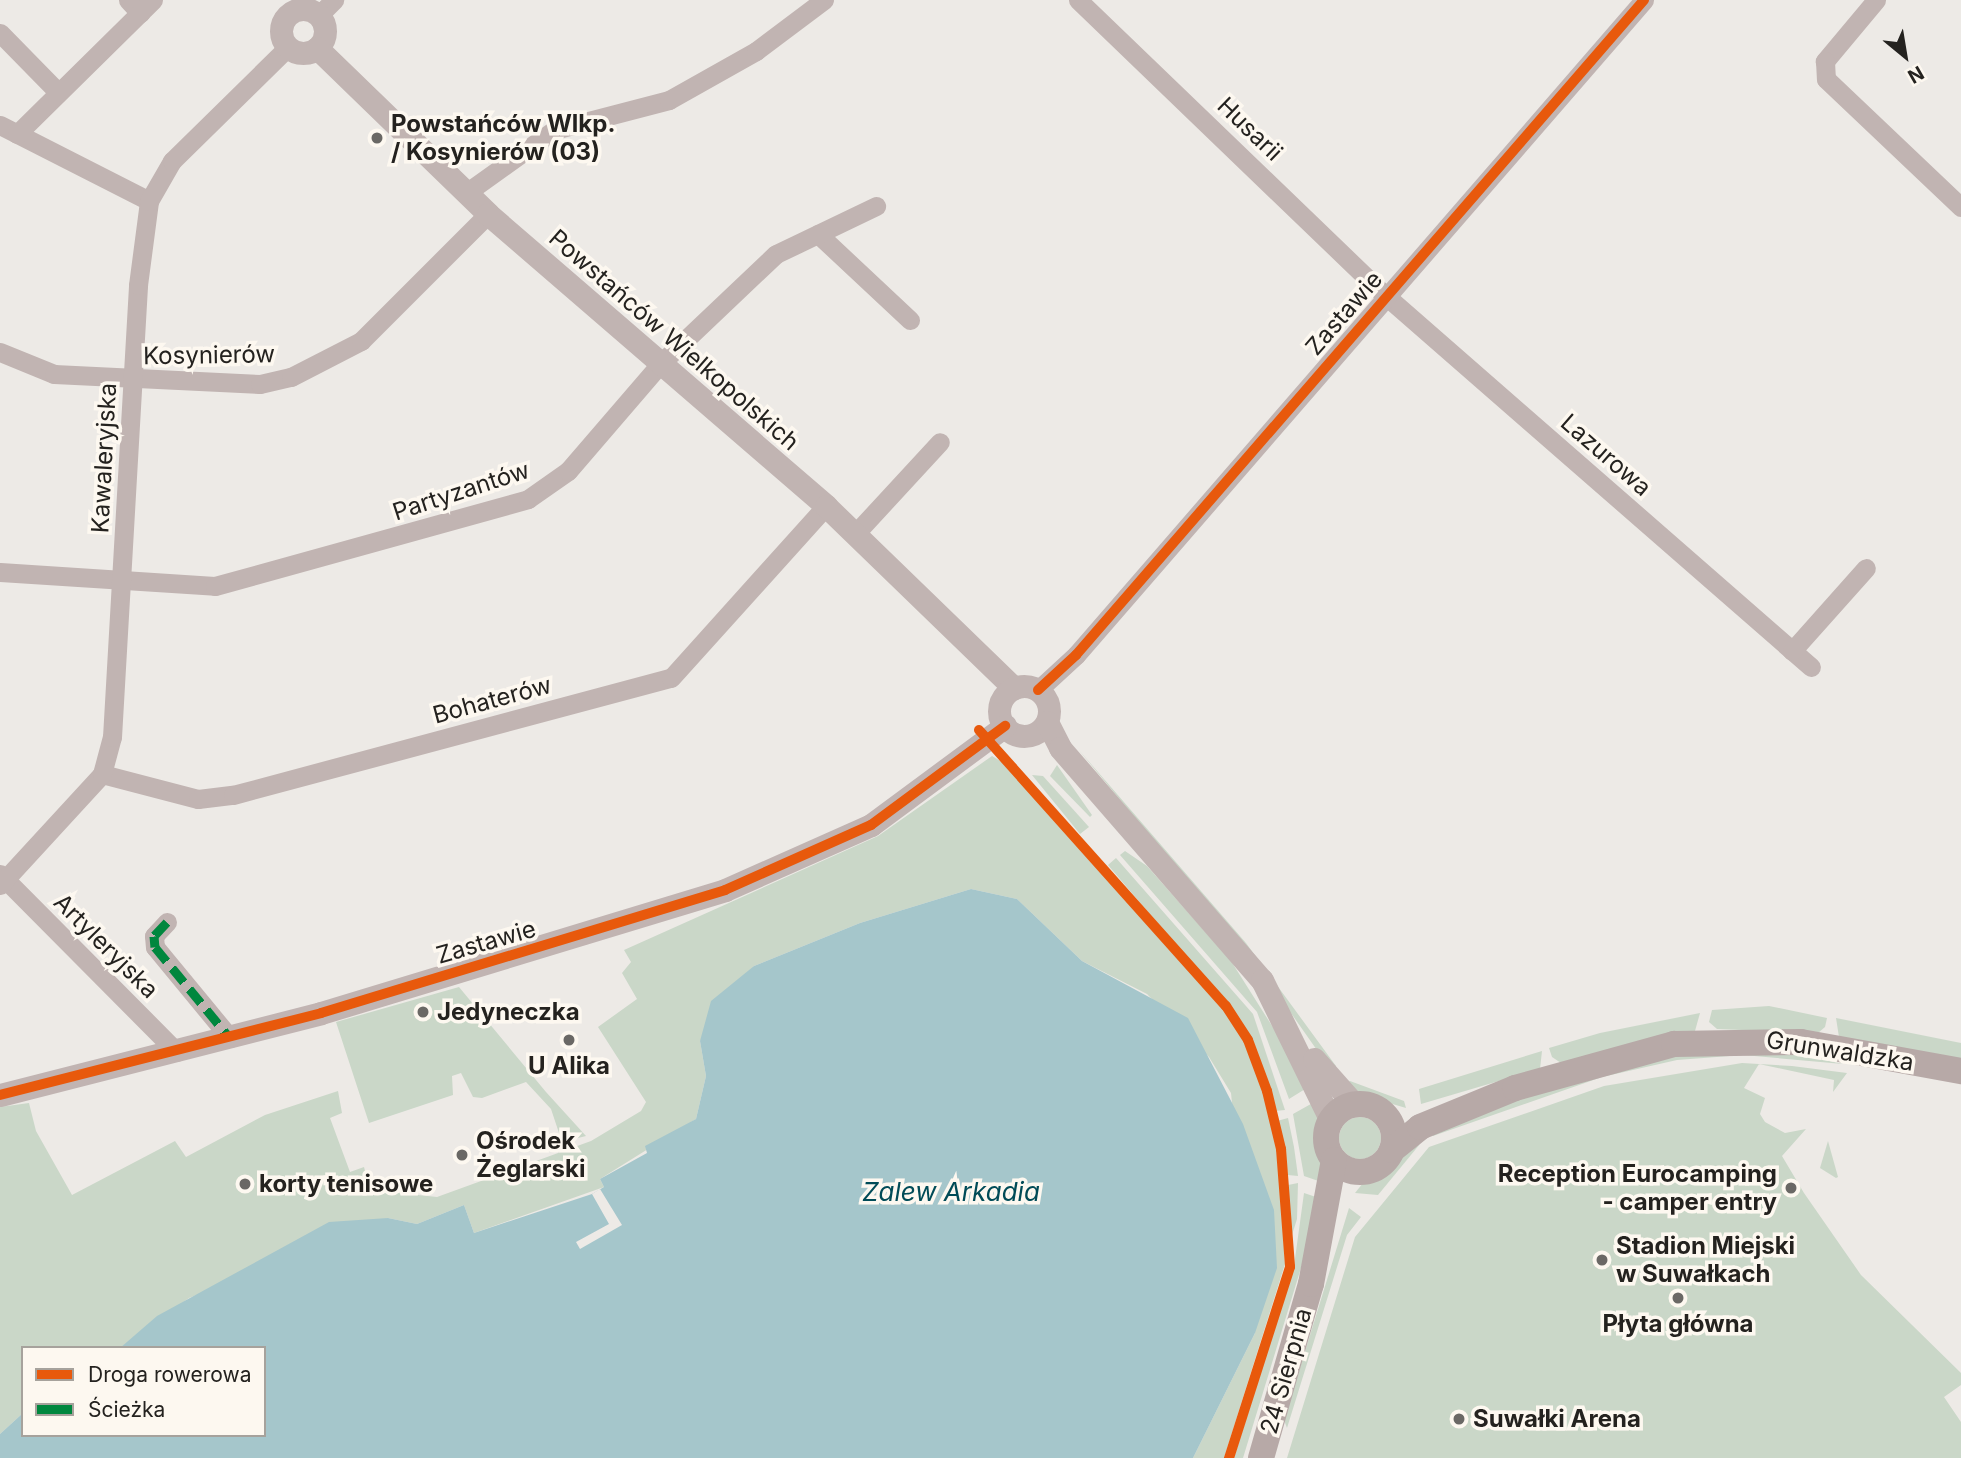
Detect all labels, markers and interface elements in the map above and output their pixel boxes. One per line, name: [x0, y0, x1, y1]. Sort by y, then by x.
north arrow: [1870, 21, 1940, 91]
text: N: [1904, 61, 1928, 88]
street label: Husarii: [1212, 91, 1288, 167]
place label: Powstańców Wlkp. / Kosynierów (03): [391, 110, 615, 166]
marker: Powstańców Wlkp. / Kosynierów (03): [369, 130, 385, 146]
street label: Powstańców Wielkopolskich: [543, 224, 805, 456]
street label: Zastawie: [1300, 265, 1388, 361]
street label: Kosynierów: [143, 339, 275, 371]
street label: Kawaleryjska: [86, 382, 122, 534]
street label: Lazurowa: [1555, 408, 1657, 502]
street label: Partyzantów: [389, 455, 533, 527]
street label: Bohaterów: [430, 670, 554, 730]
street label: Artyleryjska: [48, 888, 164, 1004]
street label: Zastawie: [433, 914, 539, 970]
place label: Jedyneczka: [437, 998, 580, 1026]
marker: Jedyneczka: [415, 1004, 431, 1020]
street label: Grunwaldzka: [1764, 1025, 1916, 1077]
marker: U Alika: [561, 1032, 577, 1048]
place label: U Alika: [528, 1052, 610, 1080]
place label: Ośrodek Żeglarski: [476, 1127, 585, 1183]
marker: Ośrodek Żeglarski: [454, 1147, 470, 1163]
place label: Reception Eurocamping - camper entry: [1498, 1160, 1777, 1216]
place label: korty tenisowe: [259, 1170, 433, 1198]
marker: korty tenisowe: [237, 1176, 253, 1192]
water label: Zalew Arkadia: [862, 1176, 1040, 1208]
marker: Reception Eurocamping - camper entry: [1783, 1180, 1799, 1196]
place label: Stadion Miejski w Suwałkach: [1616, 1232, 1795, 1288]
marker: Stadion Miejski w Suwałkach: [1594, 1252, 1610, 1268]
marker: Płyta główna: [1670, 1290, 1686, 1306]
street label: 24 Sierpnia: [1254, 1305, 1318, 1437]
place label: Płyta główna: [1602, 1310, 1754, 1338]
legend: [21, 1346, 266, 1437]
text: Droga rowerowa: [88, 1362, 251, 1387]
text: Ścieżka: [88, 1397, 165, 1422]
place label: Suwałki Arena: [1473, 1405, 1641, 1433]
marker: Suwałki Arena: [1451, 1411, 1467, 1427]

